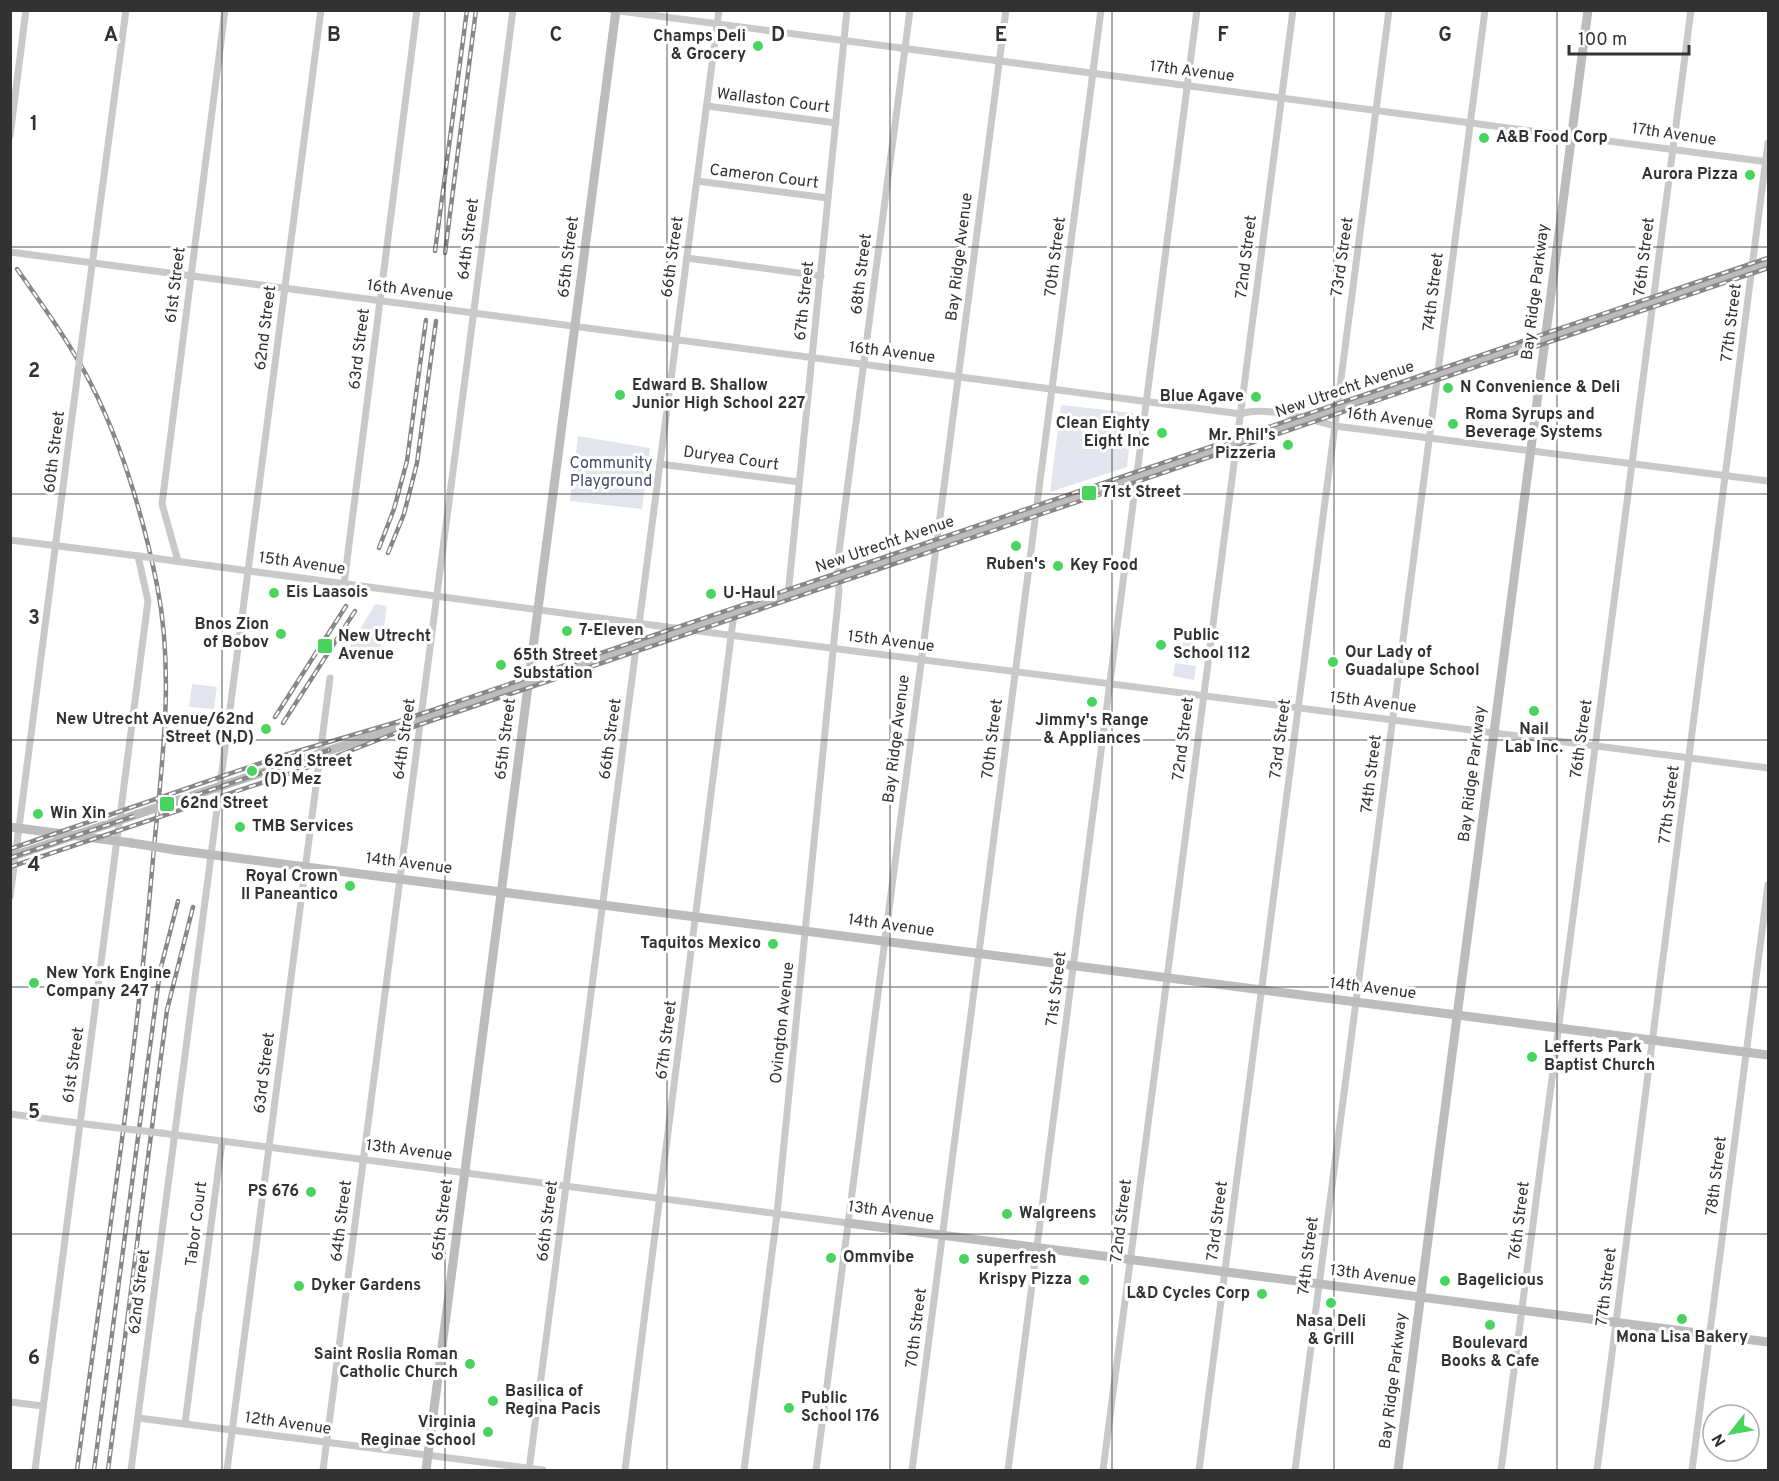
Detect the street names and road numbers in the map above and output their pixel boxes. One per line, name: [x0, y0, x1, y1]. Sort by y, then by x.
street label: 17th Avenue: [1149, 57, 1235, 87]
street label: Wallaston Court: [715, 84, 831, 118]
street label: 17th Avenue: [1630, 119, 1718, 151]
street label: Cameron Court: [708, 160, 820, 194]
street label: Bay Ridge Avenue: [942, 192, 978, 322]
street label: 64th Street: [454, 197, 484, 281]
street label: 72nd Street: [1232, 214, 1262, 300]
street label: 65th Street: [554, 215, 584, 299]
street label: 66th Street: [657, 215, 689, 299]
street label: 70th Street: [1041, 216, 1071, 298]
street label: 73rd Street: [1328, 216, 1358, 298]
street label: 76th Street: [1630, 216, 1660, 298]
street label: Bay Ridge Parkway: [1518, 223, 1554, 361]
street label: 68th Street: [847, 232, 877, 316]
street label: 61st Street: [161, 246, 191, 324]
street label: 74th Street: [1419, 251, 1449, 333]
street label: 67th Street: [791, 260, 819, 342]
street label: 16th Avenue: [366, 276, 454, 306]
street label: 77th Street: [1717, 282, 1747, 364]
street label: 62nd Street: [251, 284, 281, 372]
street label: 63rd Street: [345, 307, 375, 391]
street label: 16th Avenue: [848, 338, 936, 368]
street label: New Utrecht Avenue: [1273, 357, 1417, 423]
street label: 16th Avenue: [1346, 404, 1434, 434]
street label: 60th Street: [40, 410, 70, 494]
street label: Duryea Court: [682, 442, 780, 476]
street label: New Utrecht Avenue: [813, 512, 957, 578]
street label: 15th Avenue: [257, 548, 347, 580]
street label: 15th Avenue: [846, 627, 936, 657]
street label: Bay Ridge Avenue: [879, 674, 915, 804]
street label: 15th Avenue: [1328, 688, 1418, 718]
street label: 72nd Street: [1169, 696, 1199, 782]
street label: 64th Street: [389, 697, 421, 781]
street label: 65th Street: [491, 697, 521, 781]
street label: 66th Street: [595, 697, 627, 781]
street label: 70th Street: [978, 698, 1008, 780]
street label: 73rd Street: [1266, 698, 1296, 780]
street label: 76th Street: [1567, 698, 1597, 780]
street label: Bay Ridge Parkway: [1455, 705, 1491, 843]
street label: 74th Street: [1357, 733, 1387, 815]
street label: 77th Street: [1655, 764, 1685, 846]
street label: 14th Avenue: [365, 849, 453, 879]
street label: 14th Avenue: [847, 910, 935, 942]
street label: 71st Street: [1042, 950, 1072, 1028]
street label: Ovington Avenue: [767, 961, 799, 1085]
street label: 14th Avenue: [1329, 974, 1417, 1004]
street label: 67th Street: [652, 999, 682, 1081]
street label: 61st Street: [59, 1026, 89, 1104]
street label: 63rd Street: [250, 1031, 280, 1115]
street label: 78th Street: [1702, 1135, 1732, 1217]
street label: 13th Avenue: [365, 1136, 453, 1166]
street label: 65th Street: [428, 1178, 458, 1262]
street label: 72nd Street: [1107, 1178, 1137, 1264]
street label: 64th Street: [327, 1179, 357, 1263]
street label: 66th Street: [533, 1179, 563, 1263]
street label: Tabor Court: [182, 1180, 212, 1268]
street label: 73rd Street: [1203, 1180, 1233, 1262]
street label: 76th Street: [1505, 1180, 1535, 1262]
street label: 13th Avenue: [847, 1197, 935, 1229]
street label: 74th Street: [1294, 1215, 1324, 1297]
street label: 77th Street: [1592, 1246, 1622, 1328]
street label: 62nd Street: [125, 1248, 155, 1336]
street label: 13th Avenue: [1329, 1261, 1417, 1291]
street label: 70th Street: [902, 1287, 932, 1369]
street label: Bay Ridge Parkway: [1376, 1312, 1412, 1450]
street label: 12th Avenue: [243, 1408, 333, 1440]

